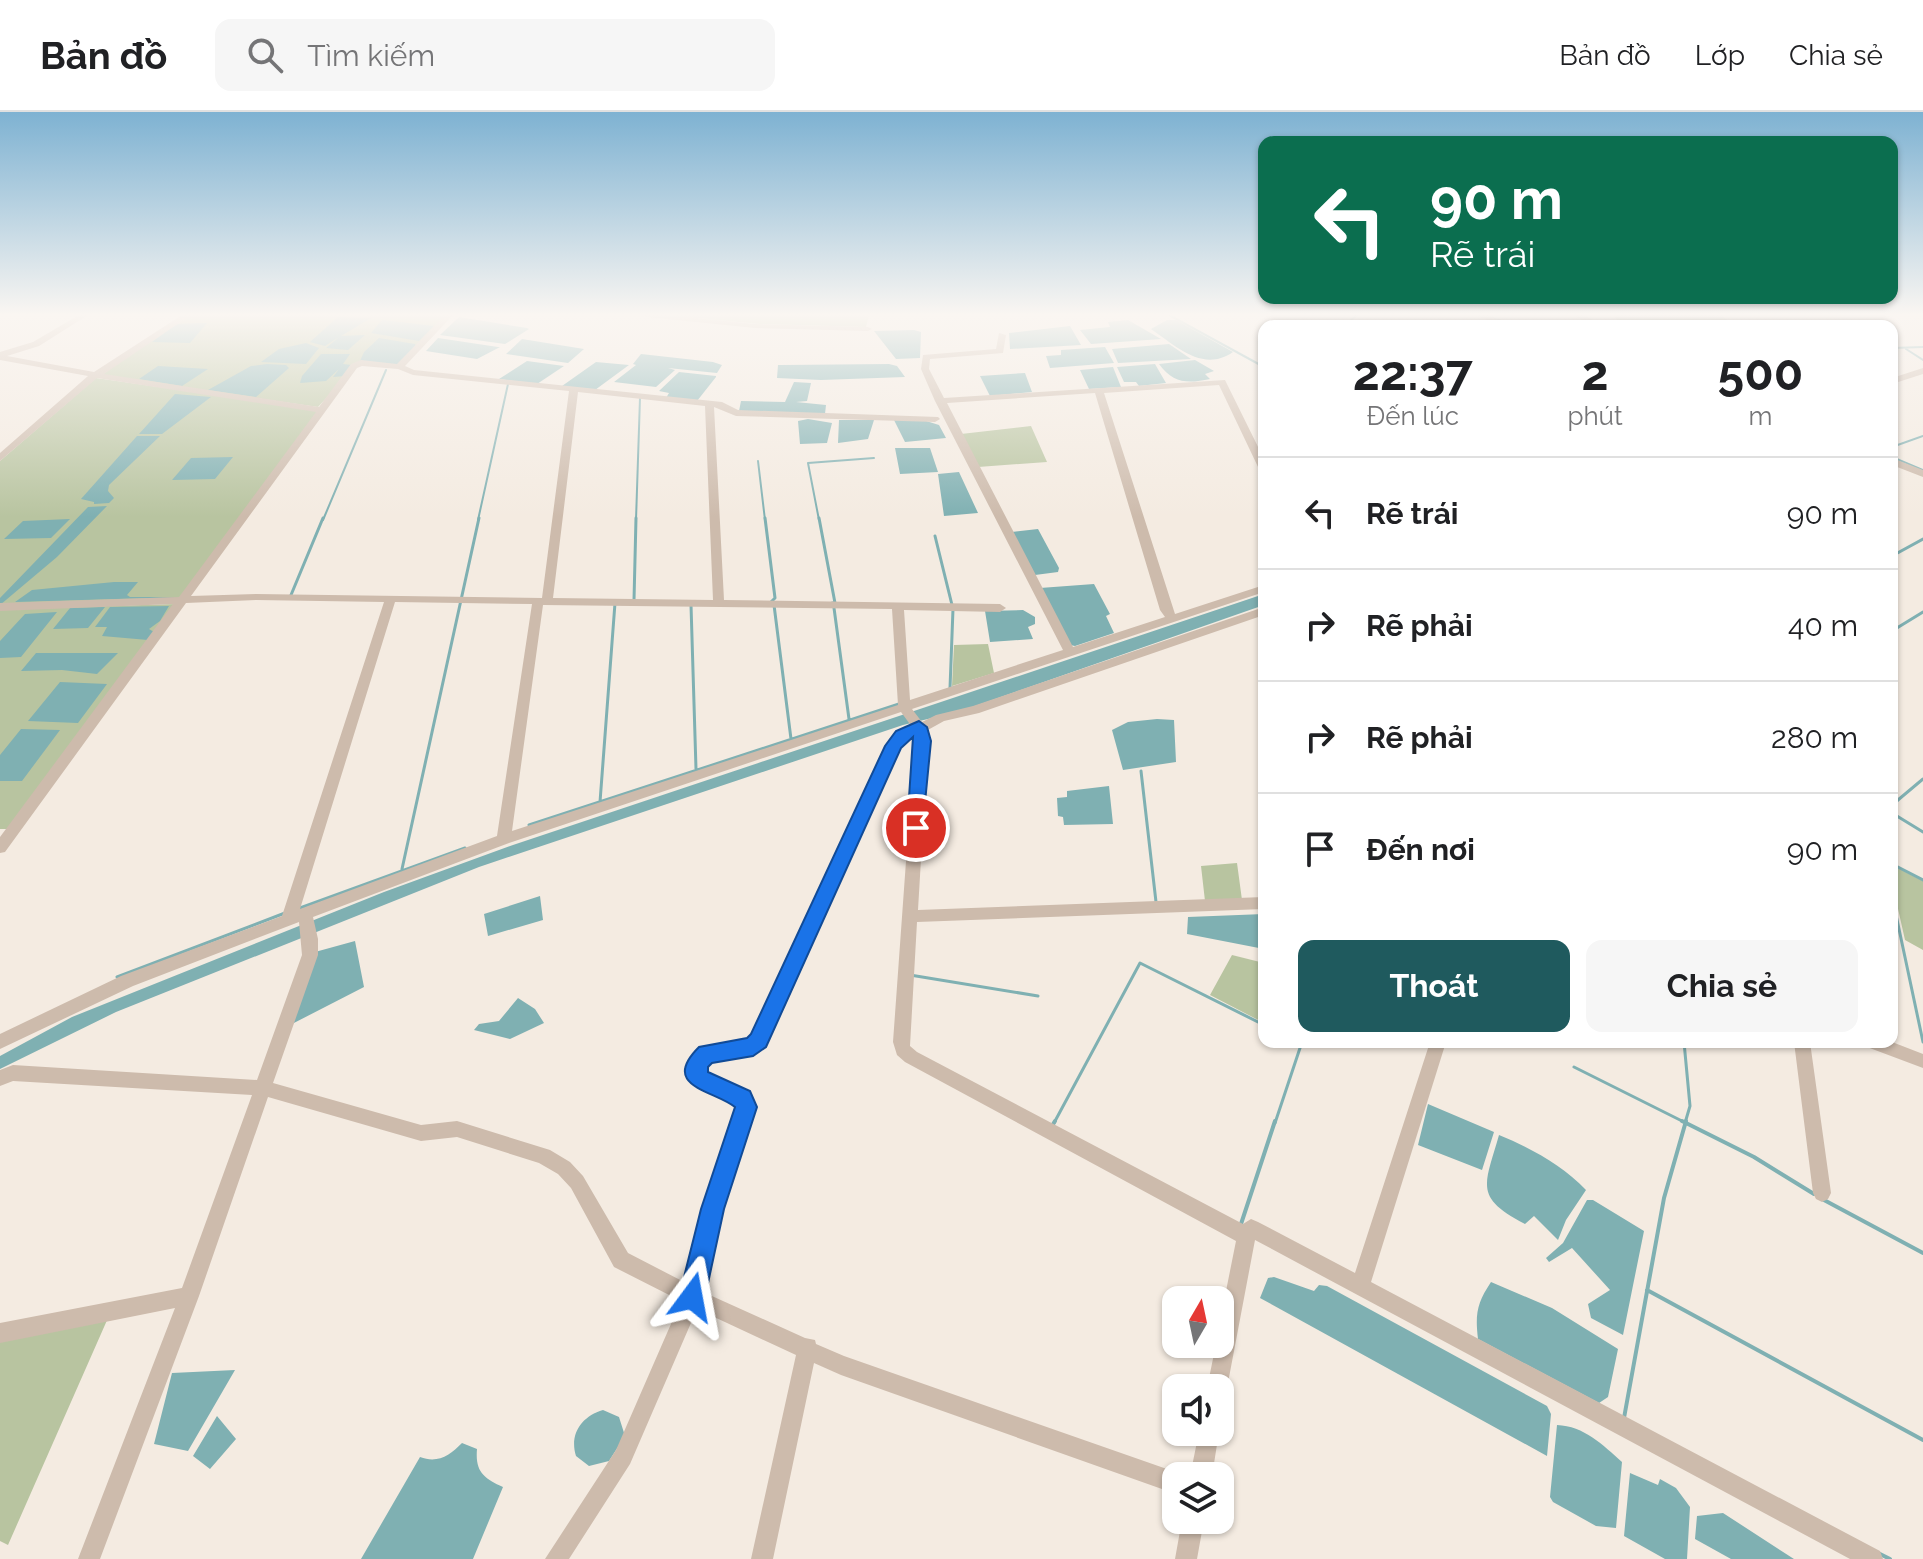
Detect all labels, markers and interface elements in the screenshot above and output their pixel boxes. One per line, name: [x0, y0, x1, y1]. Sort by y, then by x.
search box: [215, 19, 775, 91]
text: Bản đồ: [40, 33, 167, 78]
icon: search: [243, 33, 287, 77]
text: Tìm kiếm: [307, 38, 435, 73]
text: Bản đồ: [1559, 39, 1651, 72]
text: Lớp: [1695, 39, 1745, 72]
text: Chia sẻ: [1789, 39, 1883, 72]
text: 90 m: [1430, 166, 1563, 232]
icon: left: [1298, 168, 1402, 272]
text: Rẽ trái: [1430, 233, 1535, 275]
text: 22:37: [1353, 345, 1473, 401]
text: 2: [1582, 345, 1609, 401]
text: 500: [1718, 345, 1803, 401]
text: Đến lúc: [1366, 401, 1459, 431]
text: phút: [1567, 401, 1623, 431]
text: m: [1748, 401, 1772, 431]
icon: left: [1298, 491, 1342, 535]
text: Rẽ trái: [1366, 496, 1459, 531]
text: 90 m: [1787, 496, 1858, 531]
icon: right: [1298, 603, 1342, 647]
text: Rẽ phải: [1366, 608, 1473, 643]
text: 40 m: [1788, 608, 1858, 643]
icon: right: [1298, 715, 1342, 759]
text: Rẽ phải: [1366, 720, 1473, 755]
text: 280 m: [1771, 720, 1858, 755]
pin: [882, 794, 950, 862]
icon: arrive: [894, 806, 938, 850]
icon: arrive: [1298, 827, 1342, 871]
text: Đến nơi: [1366, 832, 1475, 867]
text: 90 m: [1787, 832, 1858, 867]
button: Thoát: [1298, 940, 1570, 1032]
button: Chia sẻ: [1586, 940, 1858, 1032]
position arrow: [650, 1255, 734, 1339]
north arrow: [1162, 1286, 1234, 1358]
map controls: [1162, 1286, 1234, 1534]
button: sound: [1162, 1374, 1234, 1446]
button: layers: [1162, 1462, 1234, 1534]

